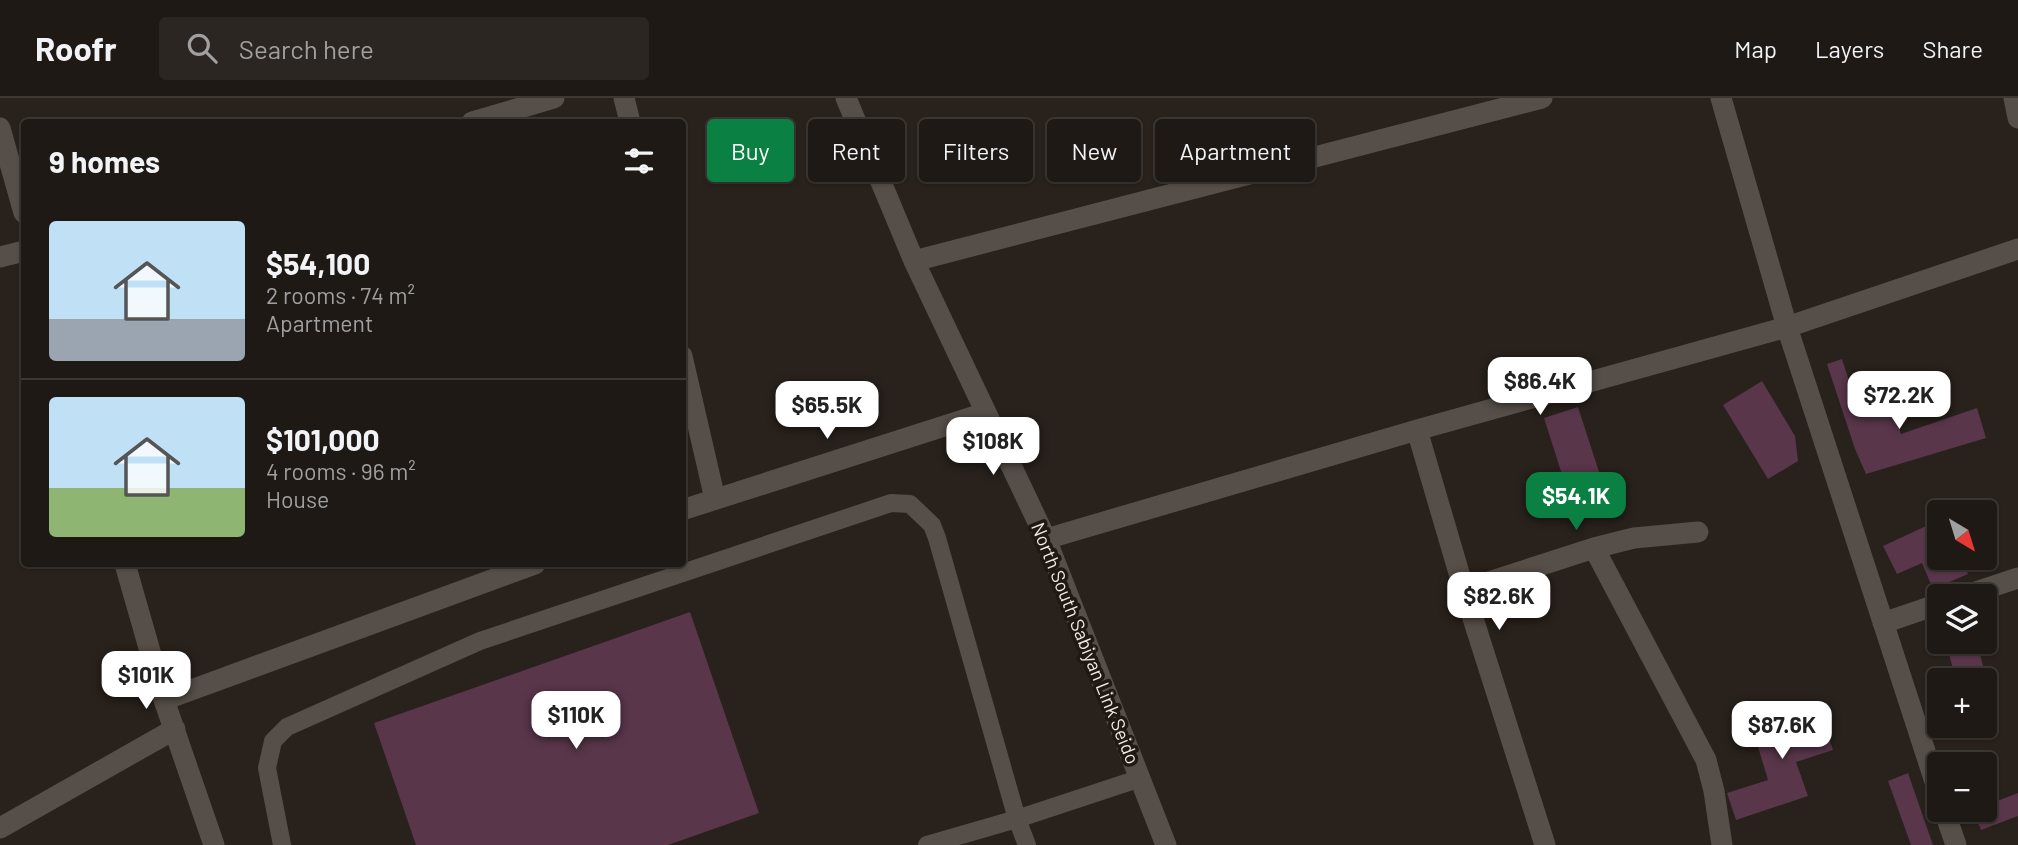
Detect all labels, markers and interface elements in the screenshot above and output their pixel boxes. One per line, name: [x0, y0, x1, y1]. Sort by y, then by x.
search box: [159, 17, 649, 80]
text: Roofr: [35, 28, 117, 68]
icon: search: [183, 29, 221, 67]
text: Search here: [239, 33, 374, 64]
text: Map: [1734, 34, 1777, 63]
text: Layers: [1815, 34, 1884, 63]
text: Share: [1922, 34, 1983, 63]
chip: Buy: [707, 119, 794, 182]
chip: Rent: [808, 119, 905, 182]
chip: Filters: [919, 119, 1033, 182]
chip: New: [1047, 119, 1141, 182]
chip: Apartment: [1155, 119, 1315, 182]
icon: filters: [620, 142, 658, 180]
text: 9 homes: [49, 143, 160, 179]
text: $54,100: [266, 245, 370, 281]
icon: home: [105, 249, 189, 333]
text: 2 rooms · 74 m²: [266, 281, 415, 309]
text: Apartment: [266, 309, 373, 337]
pin: $86.4K: [1483, 358, 1597, 417]
text: $86.4K: [1504, 366, 1576, 394]
pin: $72.2K: [1842, 372, 1956, 431]
text: $72.2K: [1864, 380, 1934, 408]
pin: $65.5K: [770, 382, 884, 441]
text: $65.5K: [792, 390, 862, 418]
pin: $108K: [944, 418, 1042, 477]
text: $101,000: [266, 421, 380, 457]
icon: home: [105, 425, 189, 509]
text: $108K: [962, 426, 1024, 454]
text: 4 rooms · 96 m²: [266, 457, 416, 485]
pin: $54.1K: [1519, 472, 1633, 532]
text: $54.1K: [1542, 481, 1610, 509]
text: House: [266, 485, 329, 513]
north arrow: [1927, 500, 1997, 570]
map controls: [1927, 500, 1997, 822]
street label: North South Sabiyan Link Seido: [1027, 519, 1145, 767]
pin: $82.6K: [1442, 573, 1556, 632]
text: $82.6K: [1463, 581, 1535, 609]
button: layers: [1927, 584, 1997, 654]
pin: $101K: [97, 652, 195, 711]
text: $101K: [118, 660, 174, 688]
button: +: [1927, 668, 1997, 738]
pin: $110K: [527, 692, 625, 751]
text: $110K: [547, 700, 605, 728]
pin: $87.6K: [1725, 702, 1839, 761]
text: $87.6K: [1748, 710, 1816, 738]
button: −: [1927, 752, 1997, 822]

